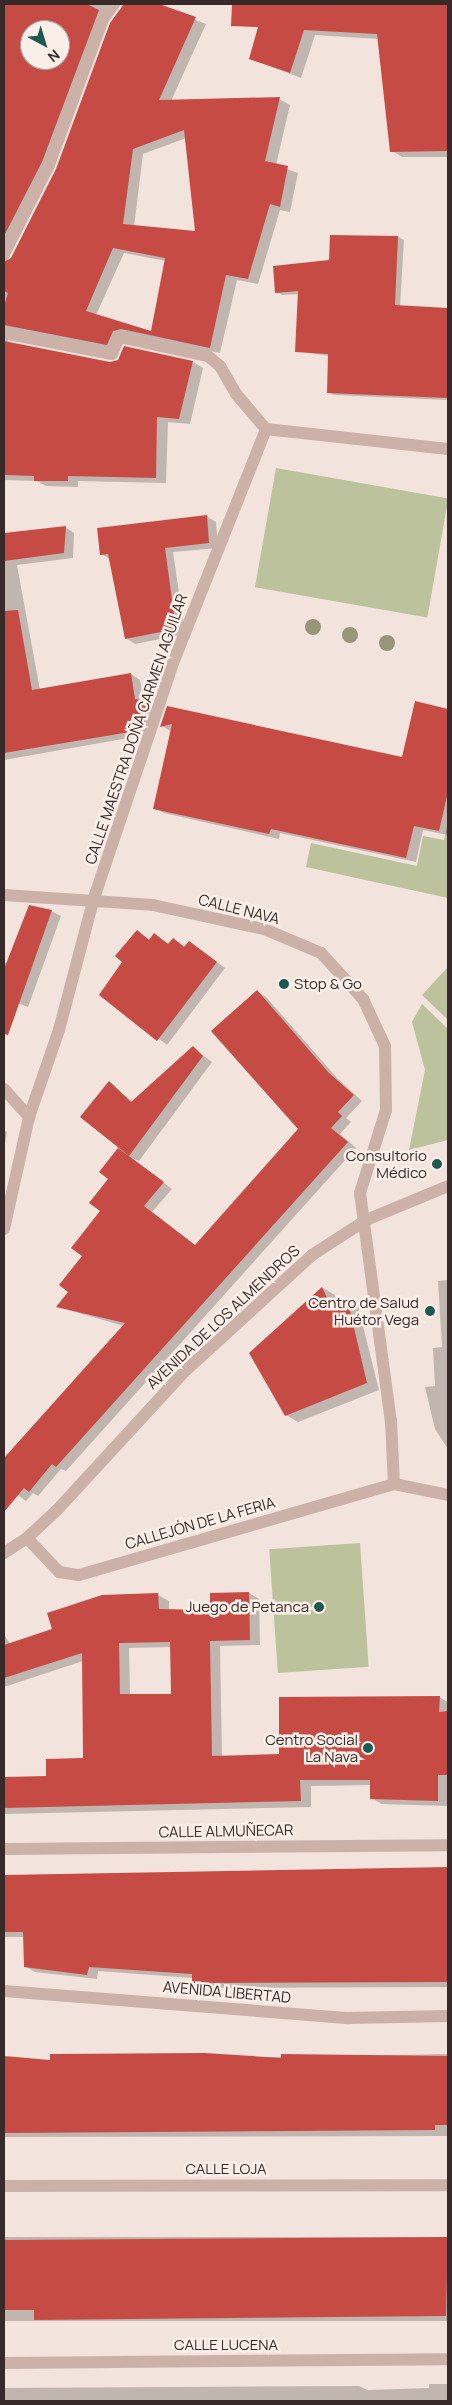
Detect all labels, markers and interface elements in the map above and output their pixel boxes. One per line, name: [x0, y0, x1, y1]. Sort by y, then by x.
north arrow: [20, 20, 70, 70]
text: N: [44, 46, 64, 67]
street label: CALLE MAESTRA DOÑA CARMEN AGUILAR: [81, 591, 191, 867]
street label: CALLE NAVA: [197, 890, 281, 928]
place label: Stop & Go: [294, 975, 362, 993]
marker: Stop & Go: [278, 978, 290, 990]
place label: Consultorio Médico: [346, 1146, 427, 1181]
marker: Consultorio Médico: [431, 1158, 443, 1170]
street label: AVENIDA DE LOS ALMENDROS: [143, 1241, 303, 1393]
place label: Centro de Salud Huétor Vega: [308, 1293, 419, 1328]
marker: Centro de Salud Huétor Vega: [423, 1304, 437, 1318]
street label: CALLEJÓN DE LA FERIA: [123, 1493, 277, 1553]
place label: Juego de Petanca: [185, 1598, 309, 1616]
marker: Juego de Petanca: [313, 1601, 325, 1613]
place label: Centro Social La Nava: [265, 1730, 358, 1765]
marker: Centro Social La Nava: [362, 1742, 374, 1754]
street label: CALLE ALMUÑECAR: [158, 1821, 294, 1841]
street label: AVENIDA LIBERTAD: [162, 1977, 292, 2007]
street label: CALLE LOJA: [185, 2160, 267, 2178]
street label: CALLE LUCENA: [174, 2336, 278, 2354]

